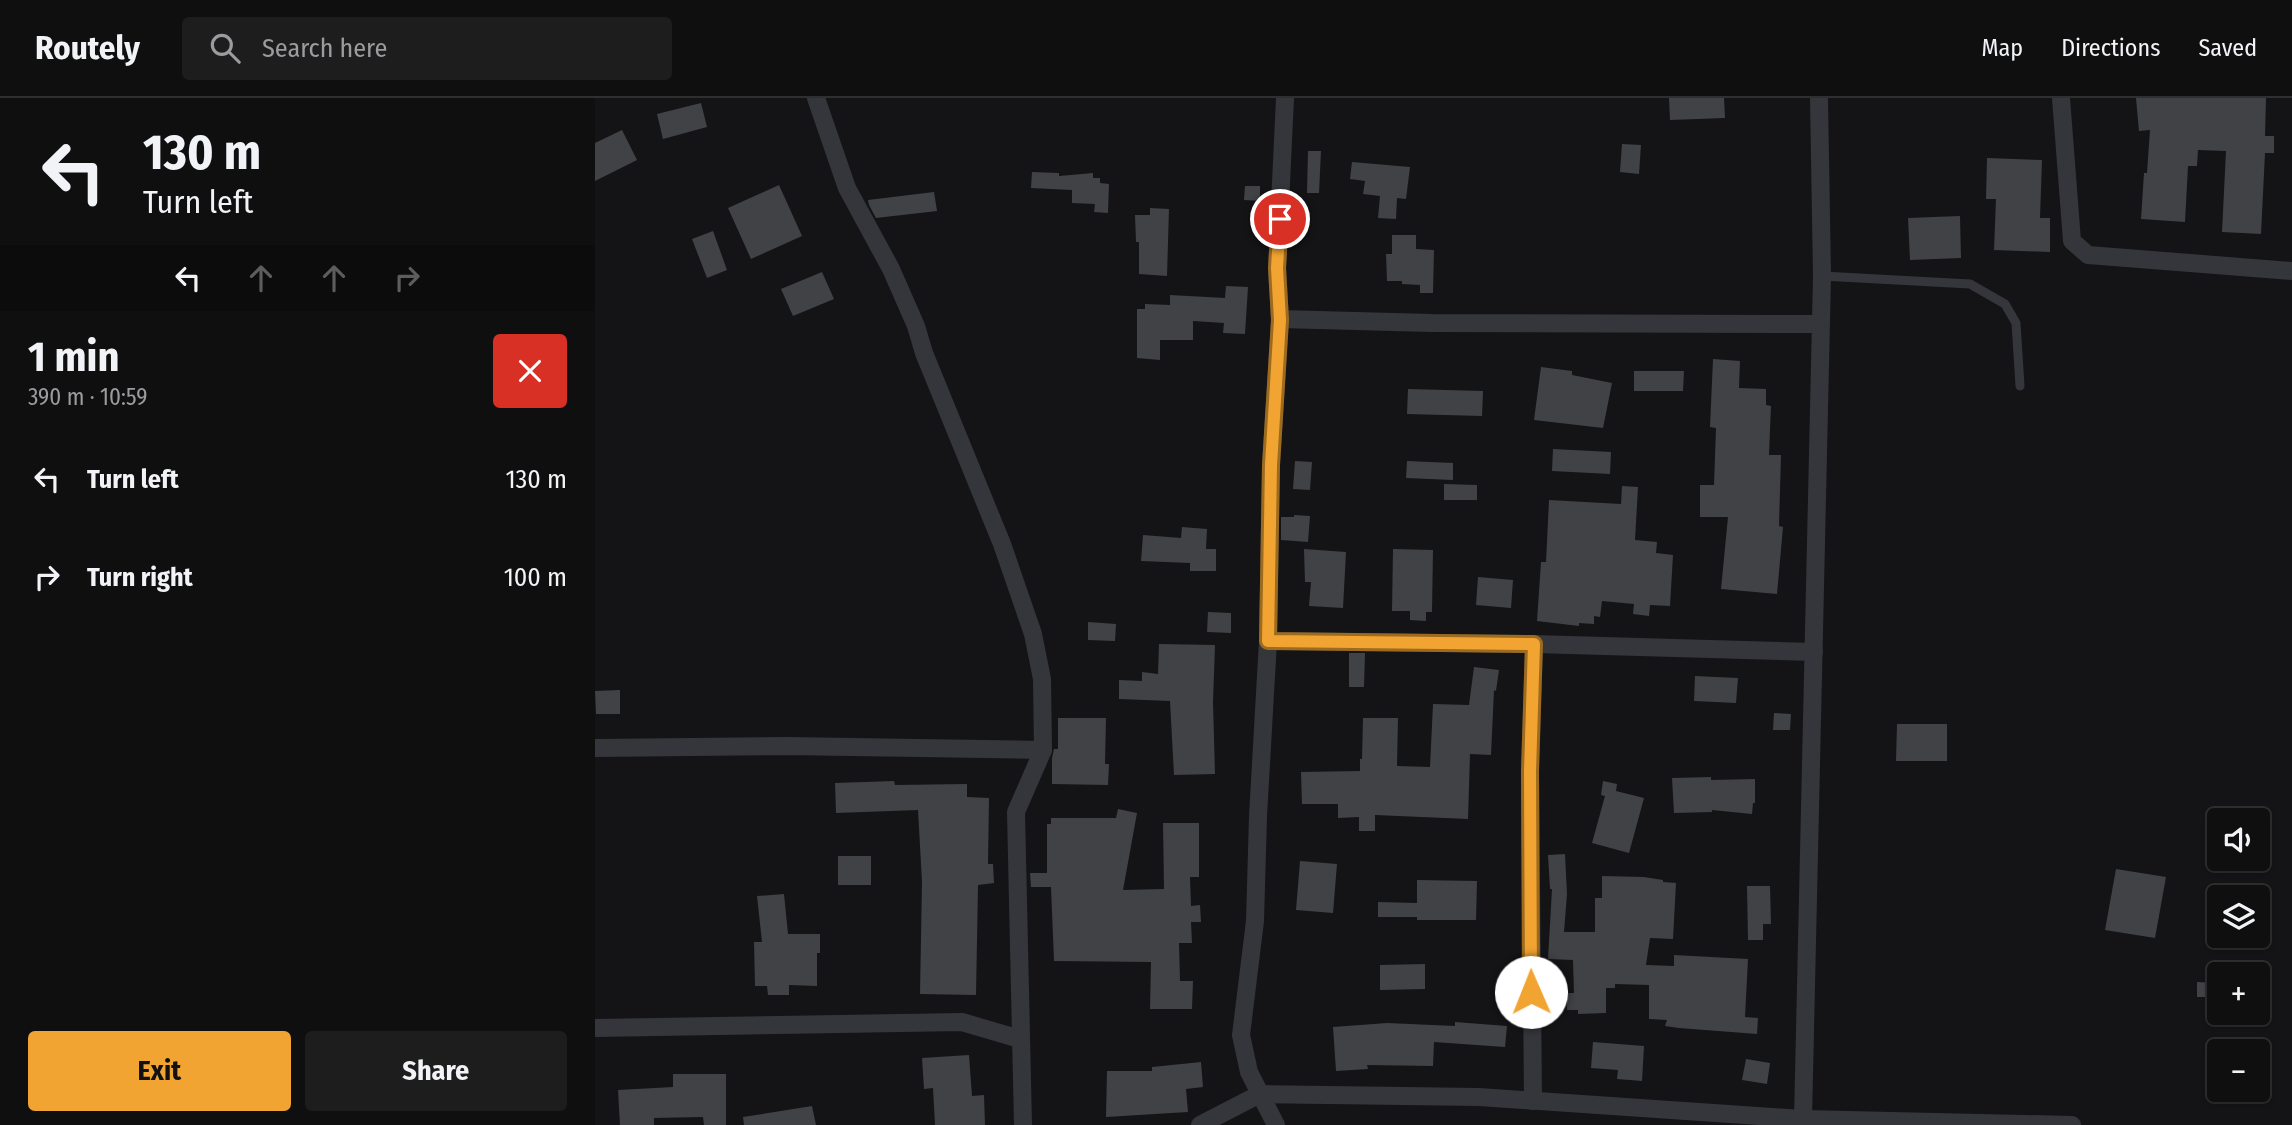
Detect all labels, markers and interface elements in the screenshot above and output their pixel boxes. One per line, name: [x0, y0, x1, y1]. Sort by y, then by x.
search box: [182, 17, 672, 80]
text: Routely: [35, 28, 140, 68]
icon: search: [206, 29, 244, 67]
text: Search here: [262, 33, 387, 64]
text: Map: [1982, 34, 2023, 62]
text: Directions: [2061, 34, 2160, 62]
text: Saved: [2198, 34, 2257, 62]
text: 130 m: [143, 123, 261, 182]
icon: left: [28, 126, 119, 217]
text: Turn left: [143, 183, 253, 221]
pin: [1250, 189, 1310, 249]
icon: arrive: [1261, 200, 1299, 238]
icon: left: [169, 259, 207, 297]
icon: ahead: [242, 259, 280, 297]
icon: ahead: [315, 259, 353, 297]
icon: right: [388, 259, 426, 297]
text: 1 min: [28, 332, 119, 382]
button: close: [493, 334, 567, 408]
text: 390 m · 10:59: [28, 383, 147, 411]
icon: left: [28, 460, 66, 498]
text: Turn left: [87, 464, 179, 495]
text: 130 m: [505, 464, 567, 495]
icon: right: [28, 558, 66, 596]
text: Turn right: [87, 562, 193, 593]
text: 100 m: [504, 562, 567, 593]
map controls: [2207, 808, 2270, 1102]
button: sound: [2207, 808, 2270, 871]
button: layers: [2207, 885, 2270, 948]
position arrow: [1494, 955, 1568, 1029]
button: +: [2207, 962, 2270, 1025]
button: Exit: [28, 1031, 291, 1111]
button: Share: [305, 1031, 567, 1111]
button: −: [2207, 1039, 2270, 1102]

